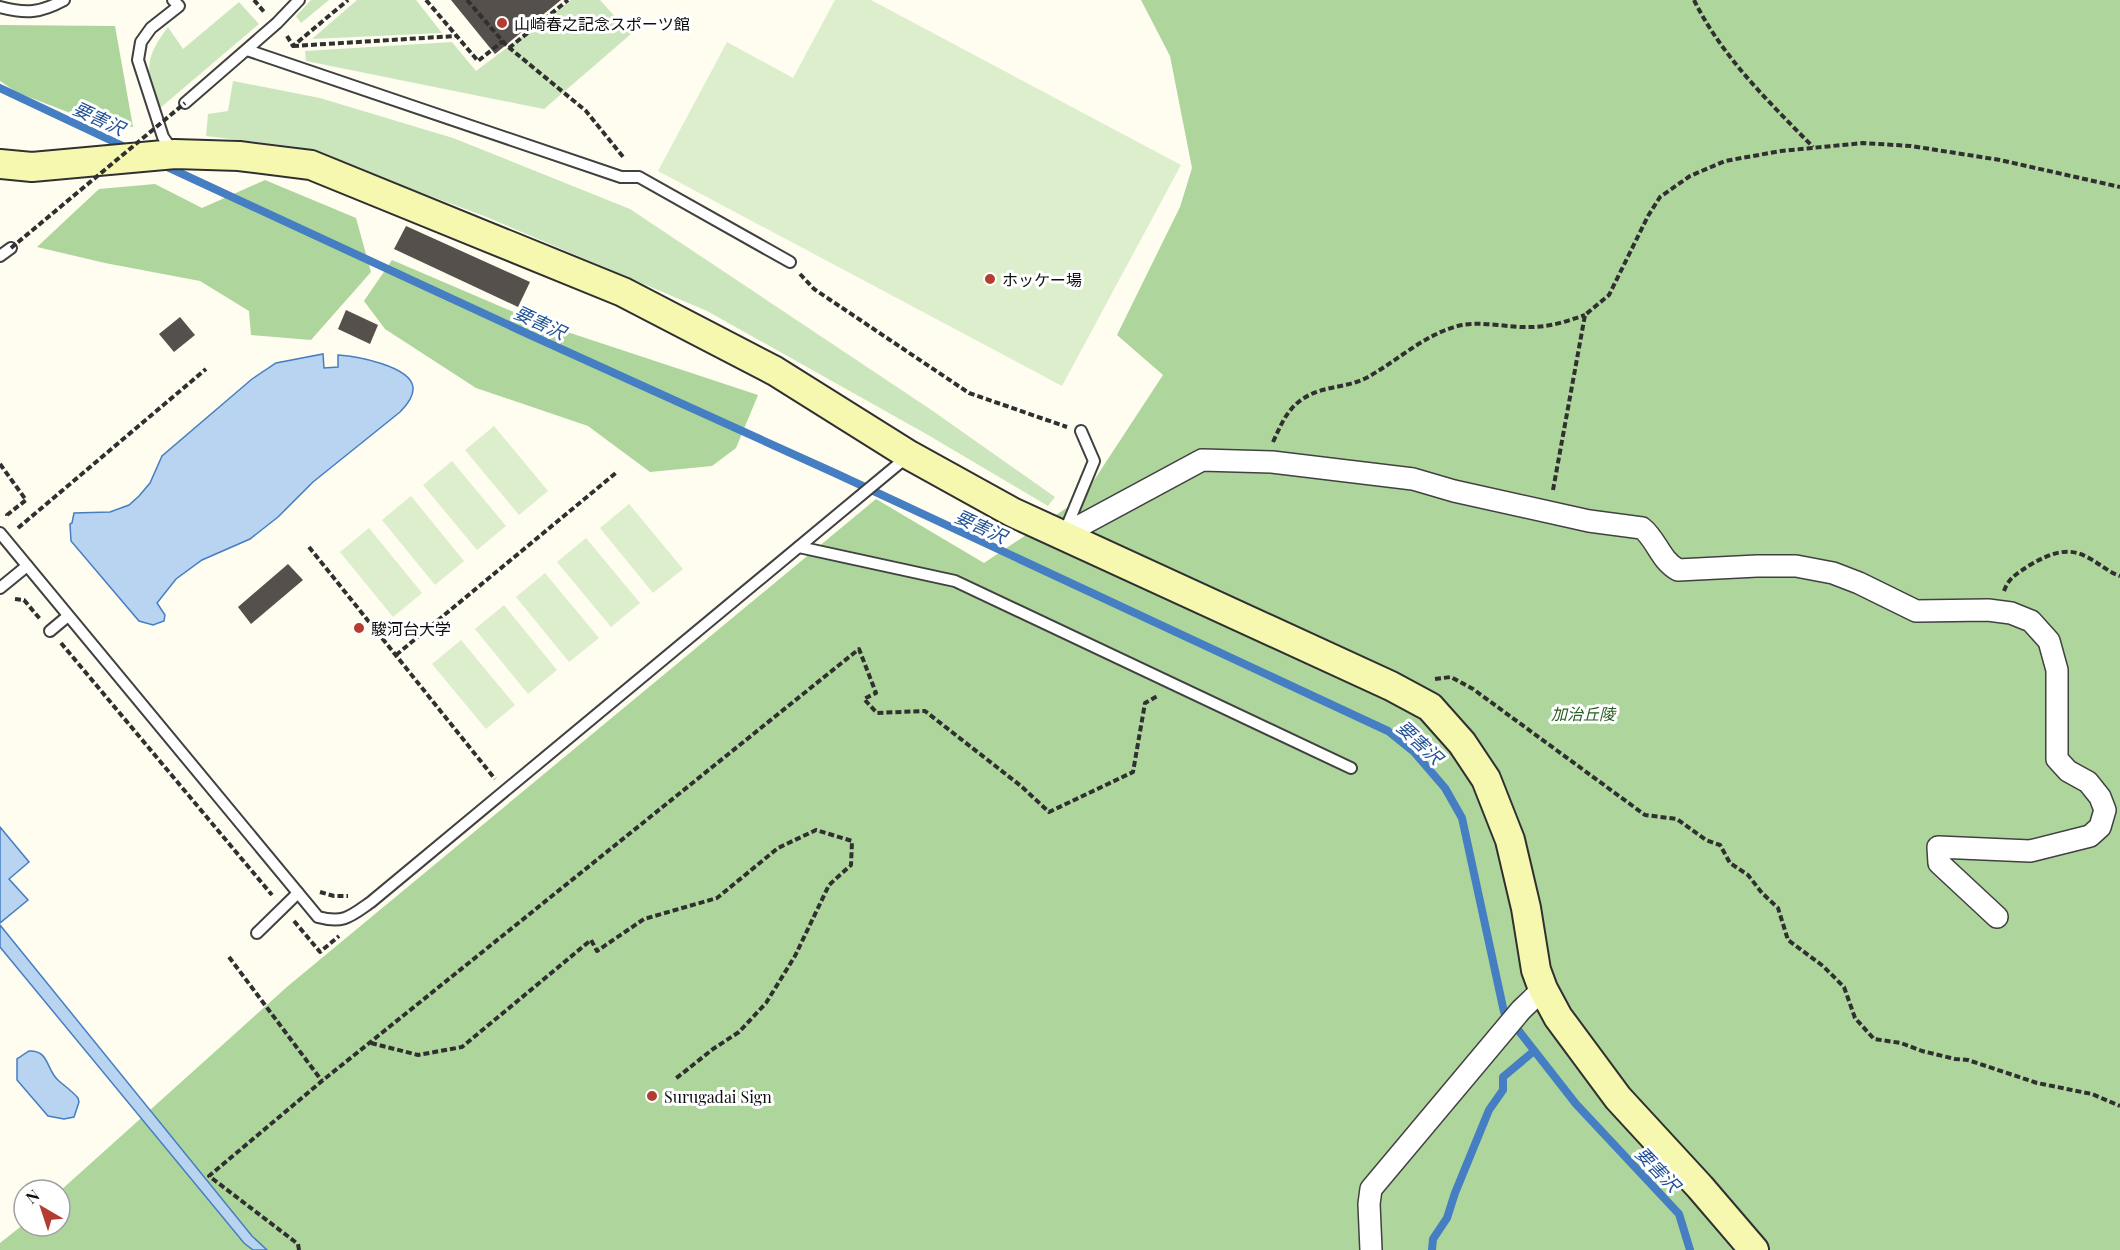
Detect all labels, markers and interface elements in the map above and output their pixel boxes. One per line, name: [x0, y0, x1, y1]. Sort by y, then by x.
place label: 山崎春之記念スポーツ館: [514, 13, 690, 34]
marker: 山崎春之記念スポーツ館: [495, 16, 509, 30]
water label: 要害沢: [69, 96, 130, 141]
place label: ホッケー場: [1002, 269, 1082, 290]
marker: ホッケー場: [983, 272, 997, 286]
water label: 要害沢: [510, 300, 571, 345]
water label: 要害沢: [951, 504, 1012, 549]
place label: 駿河台大学: [371, 618, 451, 639]
marker: 駿河台大学: [352, 621, 366, 635]
park label: 加治丘陵: [1551, 703, 1617, 724]
water label: 要害沢: [1392, 715, 1449, 771]
place label: Surugadai Sign: [664, 1086, 772, 1107]
marker: Surugadai Sign: [645, 1089, 659, 1103]
water label: 要害沢: [1631, 1141, 1687, 1198]
north arrow: [12, 1178, 72, 1238]
text: N: [21, 1184, 44, 1208]

